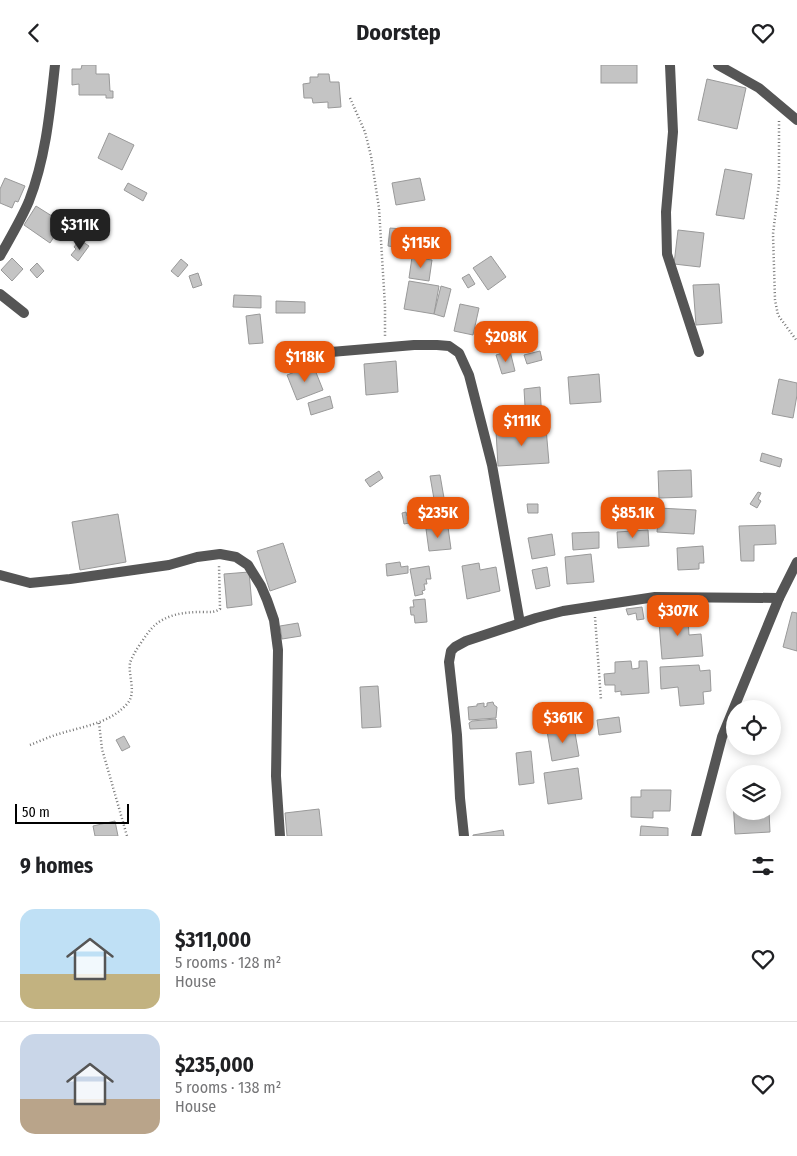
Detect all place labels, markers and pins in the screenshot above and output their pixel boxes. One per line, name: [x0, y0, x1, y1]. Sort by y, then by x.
pin: $311K: [45, 209, 115, 251]
pin: $115K: [386, 227, 456, 269]
pin: $208K: [471, 321, 541, 363]
pin: $118K: [270, 341, 340, 383]
pin: $111K: [487, 405, 557, 447]
pin: $235K: [403, 497, 473, 539]
pin: $85.1K: [592, 497, 674, 539]
pin: $307K: [643, 595, 713, 637]
pin: $361K: [528, 701, 598, 744]

